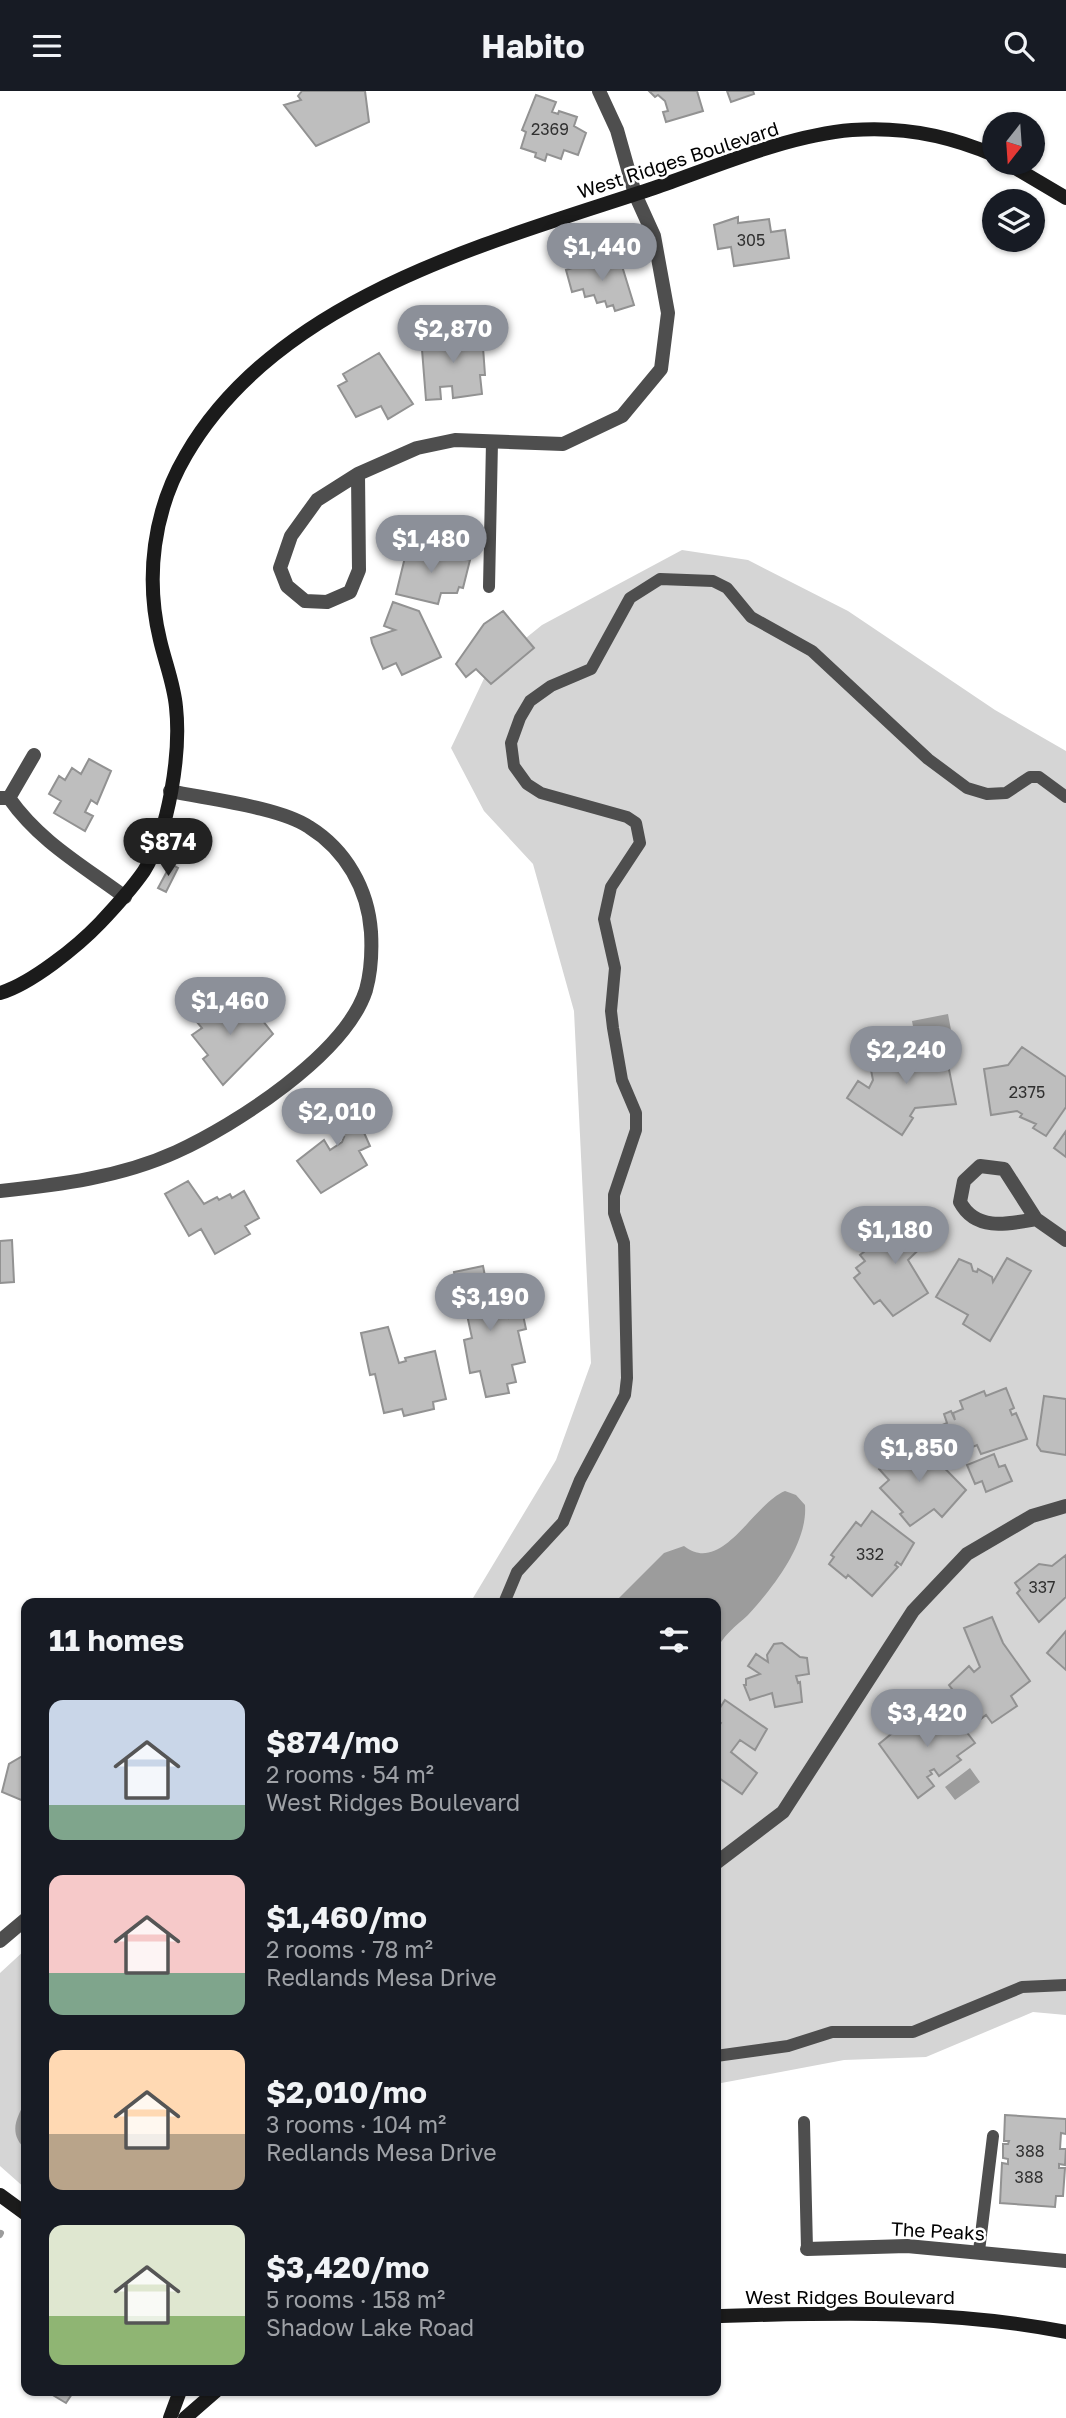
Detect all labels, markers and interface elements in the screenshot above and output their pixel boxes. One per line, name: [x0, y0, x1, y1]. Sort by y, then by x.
icon: menu: [28, 27, 66, 65]
text: Habito: [481, 27, 585, 65]
icon: search: [1000, 27, 1038, 65]
north arrow: [982, 112, 1045, 175]
map controls: [982, 112, 1045, 252]
street label: West Ridges Boulevard: [574, 116, 781, 203]
house number: 2369: [531, 119, 569, 139]
button: layers: [982, 189, 1045, 252]
pin: $1,440: [545, 223, 659, 283]
house number: 305: [737, 230, 765, 250]
text: $1,440: [563, 232, 641, 260]
pin: $2,870: [396, 306, 510, 365]
text: $2,870: [413, 314, 493, 342]
pin: $1,480: [374, 515, 488, 575]
text: $1,480: [392, 524, 470, 552]
pin: $874: [127, 819, 209, 878]
text: $874: [139, 827, 197, 855]
pin: $1,460: [173, 977, 287, 1037]
text: $1,460: [191, 986, 269, 1014]
pin: $2,240: [849, 1027, 963, 1086]
text: $2,240: [866, 1035, 946, 1063]
house number: 2375: [1009, 1082, 1045, 1102]
pin: $2,010: [280, 1089, 394, 1148]
text: $2,010: [298, 1097, 376, 1125]
pin: $1,180: [838, 1207, 952, 1266]
text: $1,180: [857, 1215, 933, 1243]
pin: $3,190: [433, 1273, 547, 1333]
text: $3,190: [451, 1282, 529, 1310]
pin: $1,850: [862, 1425, 976, 1484]
text: $1,850: [880, 1433, 958, 1461]
house number: 332: [856, 1544, 884, 1564]
house number: 337: [1028, 1577, 1056, 1597]
icon: filters: [655, 1621, 693, 1659]
text: 11 homes: [49, 1622, 184, 1658]
pin: $3,420: [870, 1689, 984, 1749]
text: $3,420: [887, 1698, 967, 1726]
text: $874/mo: [266, 1724, 399, 1760]
icon: home: [105, 1728, 189, 1812]
text: 2 rooms · 54 m²: [266, 1760, 434, 1788]
text: West Ridges Boulevard: [266, 1788, 520, 1816]
text: $1,460/mo: [266, 1899, 427, 1935]
icon: home: [105, 1903, 189, 1987]
text: 2 rooms · 78 m²: [266, 1935, 433, 1963]
text: Redlands Mesa Drive: [266, 1963, 497, 1991]
text: $2,010/mo: [266, 2074, 427, 2110]
icon: home: [105, 2078, 189, 2162]
text: 3 rooms · 104 m²: [266, 2110, 446, 2138]
text: Redlands Mesa Drive: [266, 2138, 497, 2166]
house number: 388: [1016, 2141, 1044, 2161]
house number: 388: [1015, 2167, 1043, 2187]
street label: The Peaks: [890, 2217, 986, 2244]
text: $3,420/mo: [266, 2249, 429, 2285]
icon: home: [105, 2253, 189, 2337]
text: 5 rooms · 158 m²: [266, 2285, 445, 2313]
street label: West Ridges Boulevard: [745, 2285, 955, 2308]
text: Shadow Lake Road: [266, 2313, 474, 2341]

